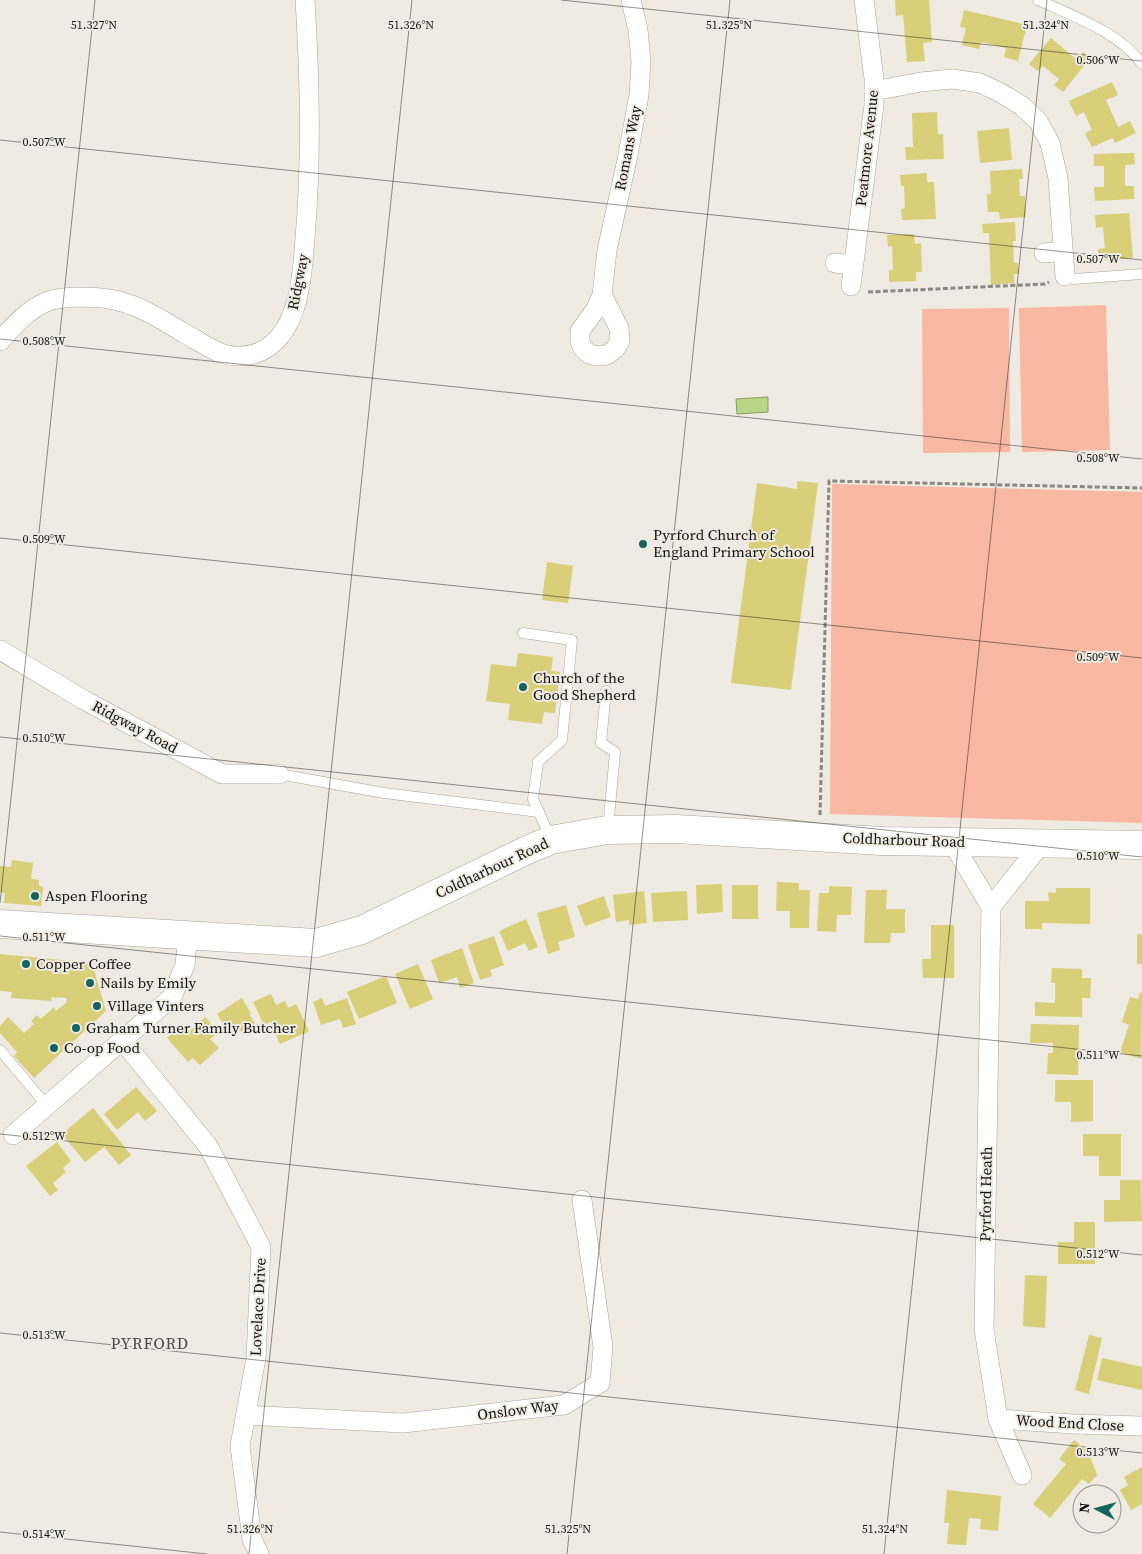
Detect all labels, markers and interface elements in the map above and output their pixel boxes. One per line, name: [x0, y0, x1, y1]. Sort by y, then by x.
text: 51.327°N: [71, 17, 117, 33]
text: 51.326°N: [388, 17, 434, 33]
text: 51.325°N: [706, 17, 752, 33]
text: 51.324°N: [1023, 17, 1069, 33]
text: 0.506°W: [1076, 52, 1120, 68]
street label: Peatmore Avenue: [850, 88, 883, 207]
street label: Romans Way: [609, 103, 646, 192]
text: 0.507°W: [22, 134, 66, 150]
text: 0.507°W: [1076, 251, 1120, 267]
street label: Ridgway: [282, 252, 313, 312]
text: 0.508°W: [22, 333, 66, 349]
text: 0.508°W: [1076, 450, 1120, 466]
place label: Pyrford Church of England Primary School: [653, 524, 815, 562]
text: 0.509°W: [22, 531, 66, 547]
marker: Pyrford Church of England Primary School: [637, 538, 649, 550]
text: 0.509°W: [1076, 649, 1120, 665]
place label: Church of the Good Shepherd: [533, 667, 636, 705]
marker: Church of the Good Shepherd: [517, 681, 529, 693]
street label: Ridgway Road: [89, 695, 182, 758]
text: 0.510°W: [22, 730, 66, 746]
street label: Coldharbour Road: [842, 827, 966, 852]
street label: Coldharbour Road: [432, 832, 552, 903]
text: 0.510°W: [1076, 848, 1120, 864]
place label: Aspen Flooring: [45, 885, 148, 906]
marker: Aspen Flooring: [29, 890, 41, 902]
text: 0.511°W: [22, 929, 66, 945]
place label: Copper Coffee: [36, 953, 131, 974]
marker: Copper Coffee: [20, 958, 32, 970]
place label: Nails by Emily: [100, 972, 196, 993]
marker: Nails by Emily: [84, 977, 96, 989]
place label: Village Vinters: [107, 995, 204, 1016]
marker: Village Vinters: [91, 1000, 103, 1012]
place label: Graham Turner Family Butcher: [86, 1017, 296, 1038]
marker: Graham Turner Family Butcher: [70, 1022, 82, 1034]
place label: Co-op Food: [64, 1037, 141, 1058]
marker: Co-op Food: [48, 1042, 60, 1054]
text: 0.511°W: [1076, 1047, 1120, 1063]
text: 0.512°W: [22, 1128, 66, 1144]
street label: Pyrford Heath: [974, 1146, 997, 1242]
text: 0.512°W: [1076, 1246, 1120, 1262]
street label: Lovelace Drive: [244, 1257, 271, 1357]
text: 0.513°W: [22, 1327, 66, 1343]
district label: PYRFORD: [111, 1332, 189, 1354]
street label: Onslow Way: [476, 1394, 560, 1425]
street label: Wood End Close: [1015, 1409, 1125, 1436]
text: 0.513°W: [1076, 1444, 1120, 1460]
north arrow: [1072, 1484, 1122, 1534]
text: N: [1074, 1502, 1095, 1514]
text: 51.326°N: [227, 1521, 273, 1537]
text: 51.325°N: [545, 1521, 591, 1537]
text: 51.324°N: [862, 1521, 908, 1537]
text: 0.514°W: [22, 1526, 66, 1542]

